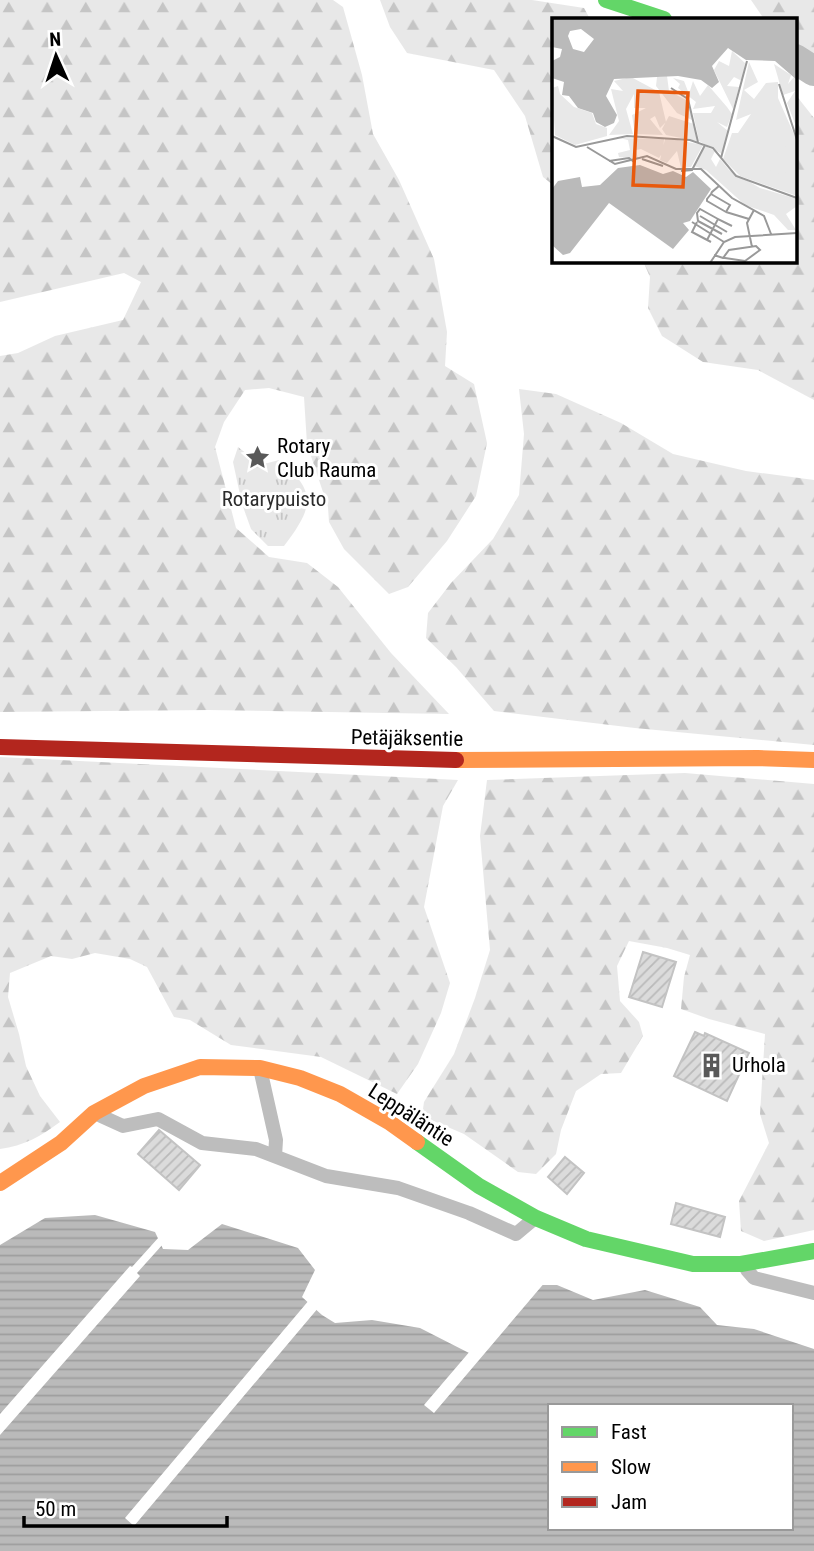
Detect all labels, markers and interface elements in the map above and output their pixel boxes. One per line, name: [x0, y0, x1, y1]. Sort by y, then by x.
inset map: [552, 18, 796, 262]
north arrow: [21, 21, 91, 91]
text: N: [49, 28, 62, 51]
place label: Rotary Club Rauma: [277, 434, 376, 482]
place icon: Rotary Club Rauma: [243, 444, 271, 472]
park label: Rotarypuisto: [222, 487, 326, 511]
street label: Petäjäksentie: [351, 725, 464, 751]
building icon: Urhola: [698, 1051, 726, 1079]
place label: Urhola: [732, 1053, 786, 1077]
street label: Leppäläntie: [364, 1079, 458, 1151]
legend: [548, 1404, 793, 1530]
text: Fast: [611, 1420, 647, 1444]
text: Slow: [611, 1455, 651, 1479]
scale bar: [24, 1484, 228, 1528]
text: Jam: [611, 1490, 647, 1514]
text: 50 m: [35, 1497, 76, 1521]

